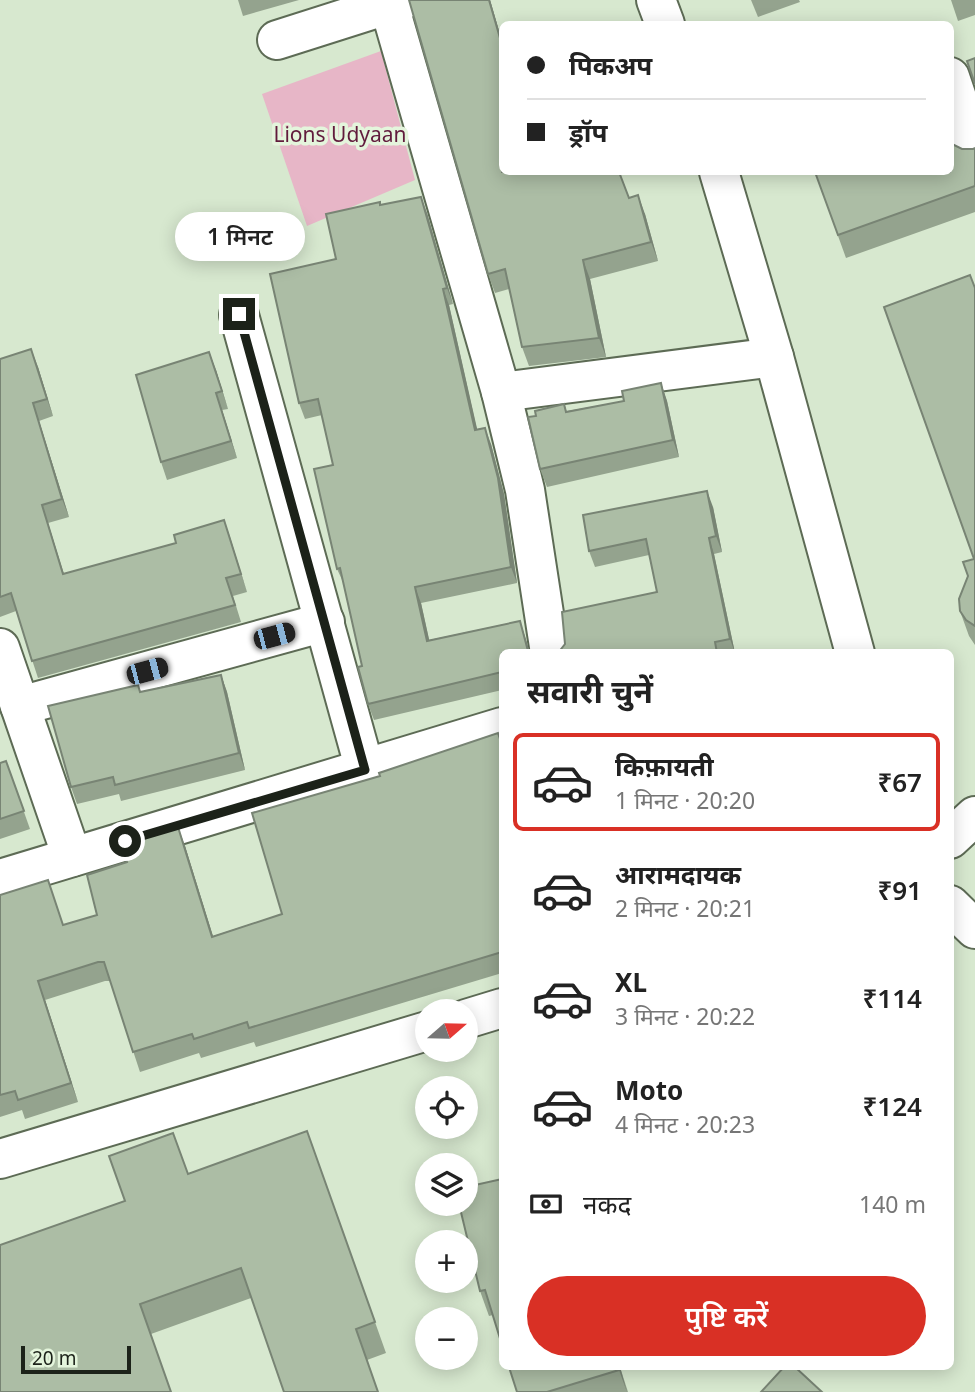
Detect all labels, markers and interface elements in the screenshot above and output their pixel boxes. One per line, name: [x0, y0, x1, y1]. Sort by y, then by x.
text: पिकअप: [569, 47, 652, 83]
text: ड्रॉप: [569, 114, 607, 150]
park label: Lions Udyaan: [273, 120, 407, 148]
callout: 1 मिनट: [174, 212, 304, 262]
text: 1 मिनट: [207, 220, 273, 252]
route end: [223, 298, 255, 330]
car: [251, 620, 298, 652]
car: [124, 655, 171, 687]
text: सवारी चुनें: [527, 669, 653, 712]
text: किफ़ायती: [615, 748, 714, 784]
icon: car: [531, 751, 594, 814]
text: ₹67: [877, 764, 922, 800]
text: 1 मिनट · 20:20: [615, 784, 755, 816]
route start: [109, 825, 141, 857]
text: आरामदायक: [615, 856, 741, 892]
icon: car: [531, 859, 594, 922]
text: ₹91: [877, 872, 922, 908]
text: 2 मिनट · 20:21: [615, 892, 755, 924]
text: XL: [615, 964, 647, 1000]
icon: car: [531, 967, 594, 1030]
text: ₹114: [863, 980, 922, 1016]
north arrow: [415, 999, 478, 1062]
map controls: [415, 999, 478, 1370]
text: 3 मिनट · 20:22: [615, 1000, 755, 1032]
text: Moto: [615, 1072, 683, 1108]
icon: car: [531, 1075, 594, 1138]
button: locate: [415, 1076, 478, 1139]
text: ₹124: [863, 1088, 922, 1124]
text: 4 मिनट · 20:23: [615, 1108, 755, 1140]
button: layers: [415, 1153, 478, 1216]
icon: cash: [527, 1185, 565, 1223]
text: नकद: [583, 1186, 631, 1222]
text: 140 m: [859, 1188, 926, 1220]
button: +: [415, 1230, 478, 1293]
button: पुष्टि करें: [527, 1276, 926, 1356]
button: −: [415, 1307, 478, 1370]
scale bar: [21, 1343, 131, 1375]
text: 20 m: [32, 1345, 76, 1371]

